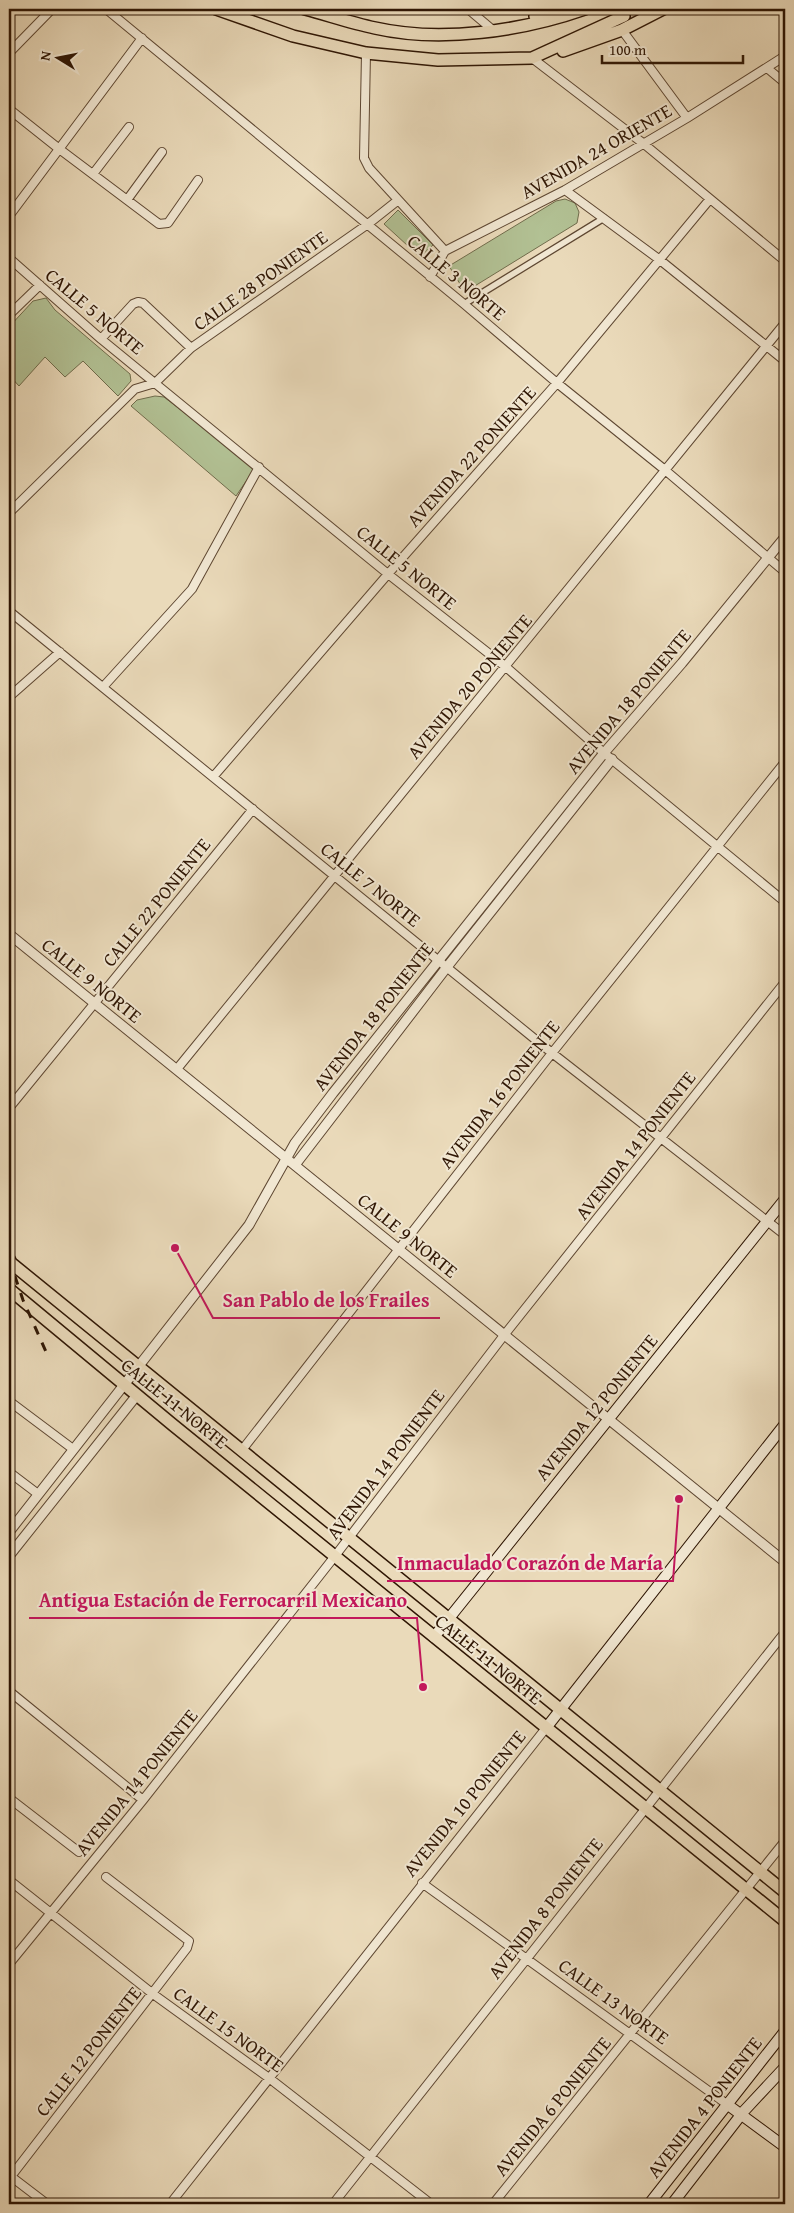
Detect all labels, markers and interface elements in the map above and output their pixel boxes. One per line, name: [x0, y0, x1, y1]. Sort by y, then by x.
north arrow: [32, 32, 82, 82]
scale bar: [602, 32, 743, 64]
text: 100 m: [609, 39, 647, 60]
text: N: [35, 49, 56, 62]
street label: AVENIDA 24 ORIENTE: [515, 96, 677, 206]
street label: CALLE 28 PONIENTE: [187, 223, 333, 337]
street label: CALLE 3 NORTE: [401, 227, 513, 327]
street label: CALLE 5 NORTE: [39, 261, 151, 361]
street label: AVENIDA 22 PONIENTE: [400, 379, 543, 533]
street label: CALLE 5 NORTE: [351, 518, 463, 616]
street label: AVENIDA 20 PONIENTE: [400, 607, 538, 765]
street label: AVENIDA 18 PONIENTE: [559, 622, 697, 780]
street label: CALLE 22 PONIENTE: [95, 831, 217, 972]
street label: CALLE 7 NORTE: [315, 835, 427, 933]
street label: CALLE 9 NORTE: [36, 931, 148, 1029]
street label: AVENIDA 18 PONIENTE: [306, 935, 440, 1096]
street label: AVENIDA 16 PONIENTE: [432, 1013, 566, 1174]
street label: AVENIDA 14 PONIENTE: [568, 1064, 702, 1225]
street label: CALLE 9 NORTE: [352, 1186, 464, 1284]
callout: San Pablo de los Frailes: [213, 1283, 440, 1318]
text: San Pablo de los Frailes: [222, 1285, 430, 1314]
street label: AVENIDA 12 PONIENTE: [528, 1327, 664, 1486]
street label: CALLE 11 NORTE: [115, 1351, 235, 1455]
street label: AVENIDA 14 PONIENTE: [319, 1383, 451, 1545]
callout: Inmaculado Corazón de María: [387, 1546, 673, 1581]
text: Inmaculado Corazón de María: [397, 1548, 664, 1577]
callout: Antigua Estación de Ferrocarril Mexicano: [29, 1583, 417, 1618]
text: Antigua Estación de Ferrocarril Mexicano: [39, 1585, 408, 1614]
street label: CALLE 11 NORTE: [429, 1607, 549, 1711]
street label: AVENIDA 14 PONIENTE: [68, 1702, 204, 1861]
street label: AVENIDA 10 PONIENTE: [396, 1723, 532, 1882]
street label: AVENIDA 8 PONIENTE: [481, 1831, 609, 1985]
street label: CALLE 13 NORTE: [553, 1951, 675, 2051]
street label: CALLE 15 NORTE: [168, 1979, 290, 2079]
street label: CALLE 12 PONIENTE: [28, 1980, 148, 2122]
street label: AVENIDA 6 PONIENTE: [487, 2030, 617, 2182]
street label: AVENIDA 4 PONIENTE: [640, 2030, 768, 2184]

